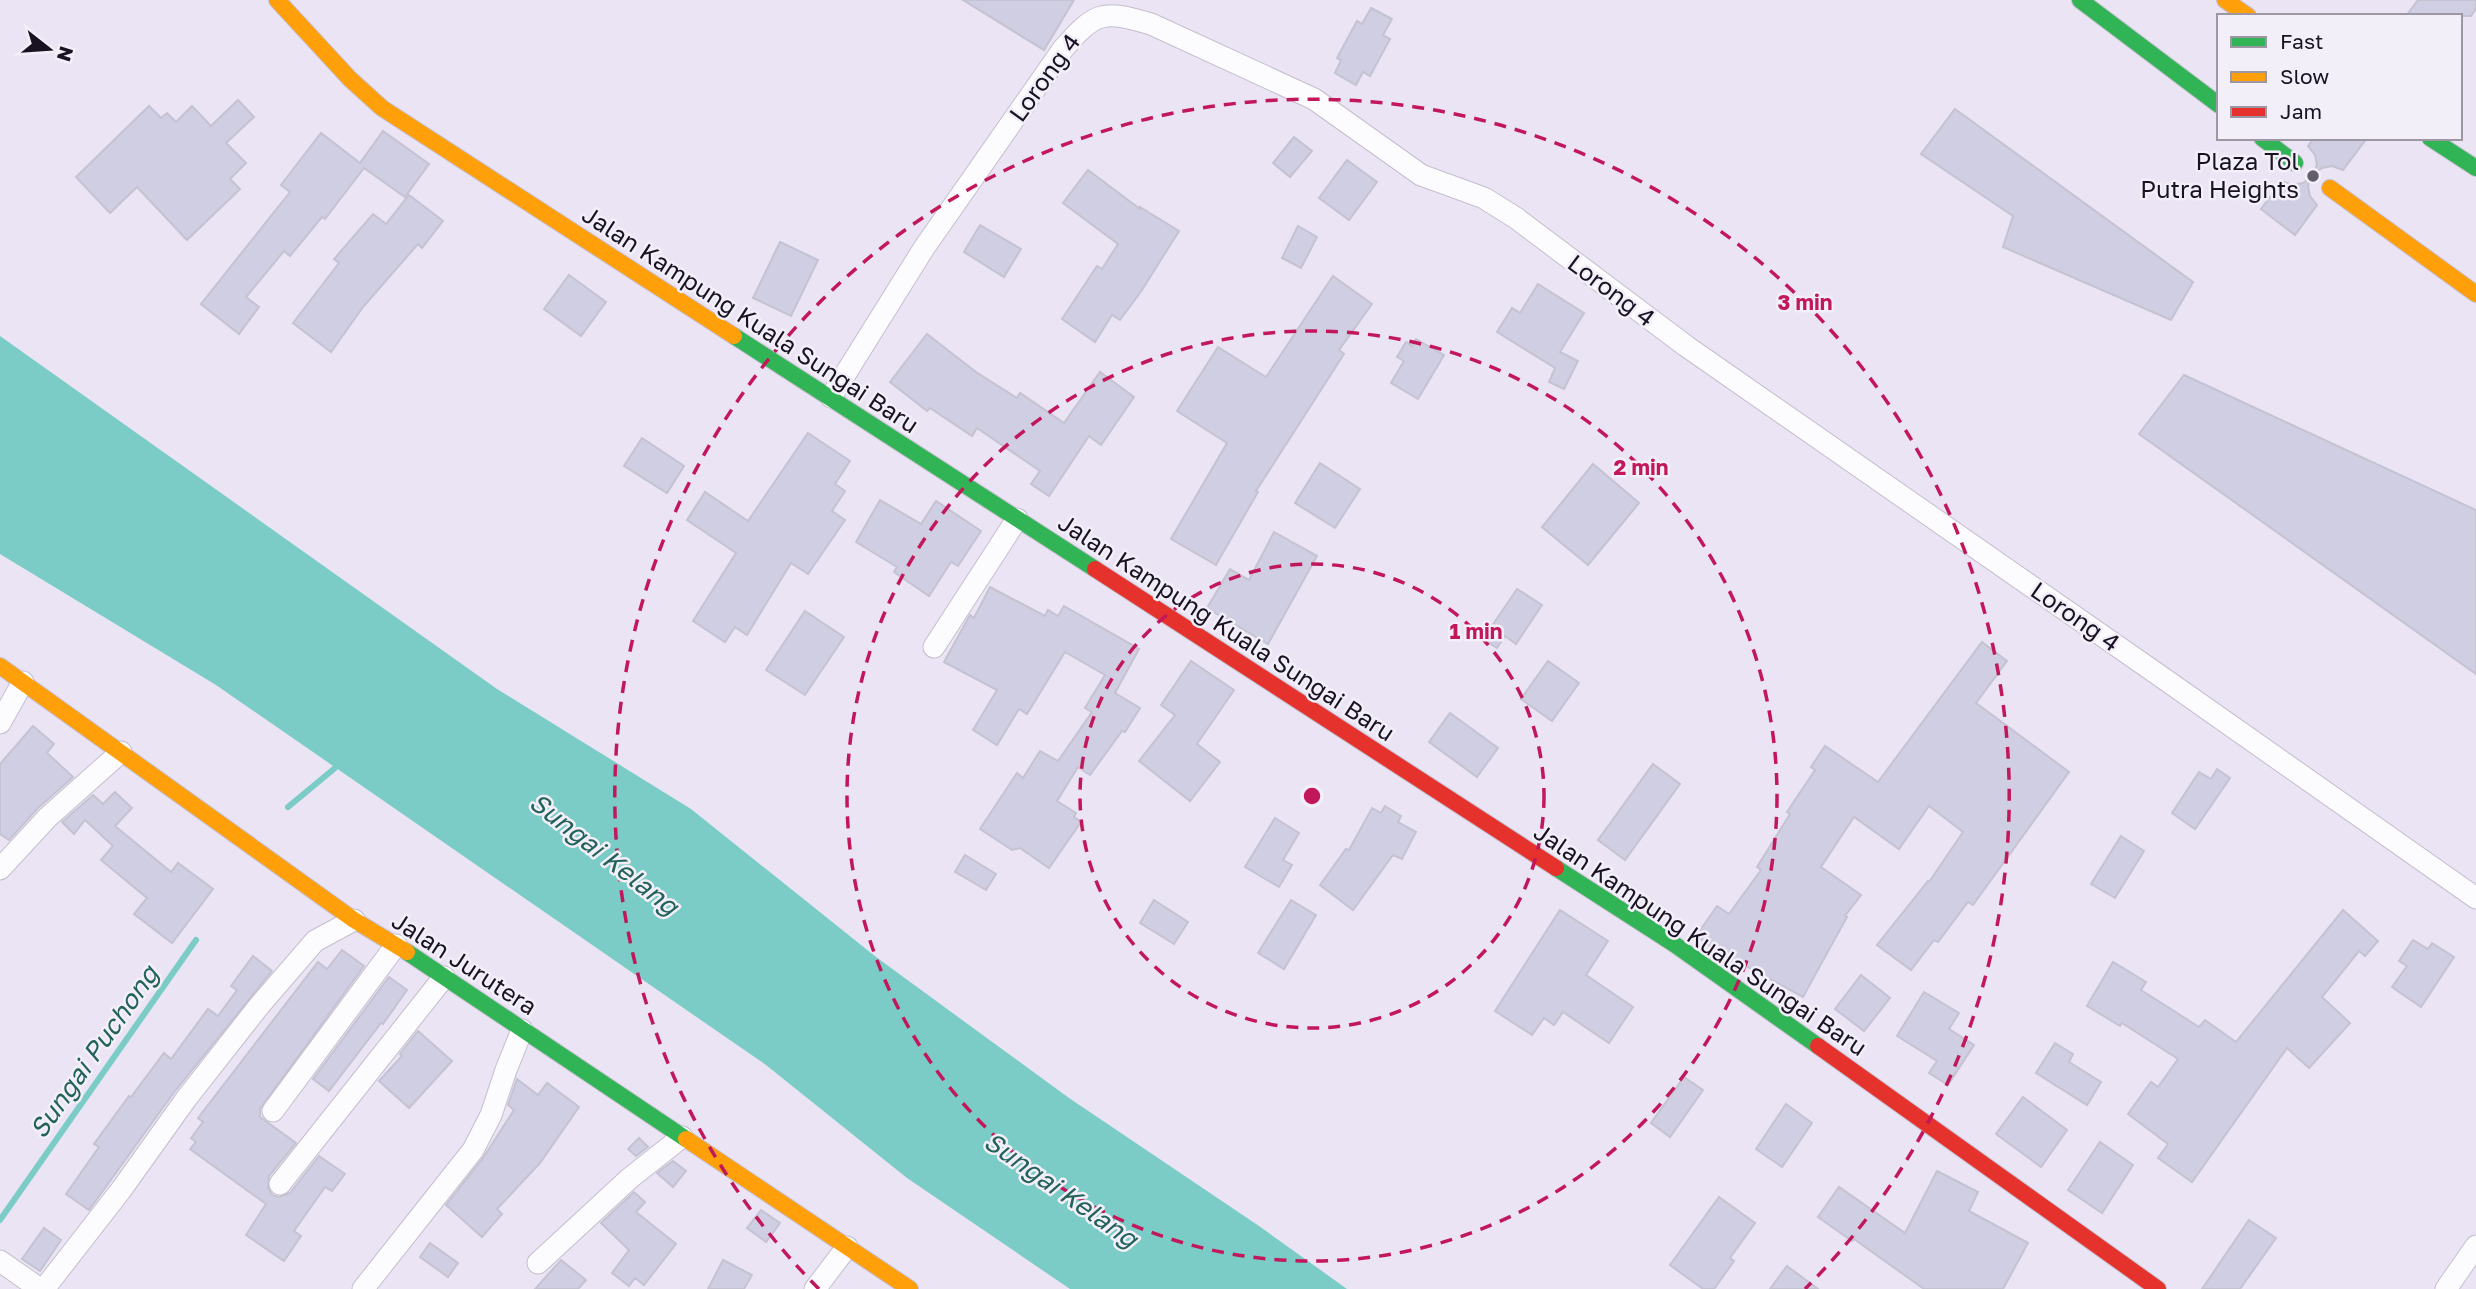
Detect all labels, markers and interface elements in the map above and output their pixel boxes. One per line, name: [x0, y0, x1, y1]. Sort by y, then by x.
north arrow: [14, 14, 84, 84]
legend: [2217, 14, 2462, 140]
street label: Lorong 4: [1002, 28, 1085, 127]
text: Fast: [2280, 28, 2323, 54]
text: N: [53, 44, 79, 64]
text: Slow: [2280, 63, 2329, 89]
text: Jam: [2280, 98, 2322, 124]
place label: Plaza Tol Putra Heights: [2140, 146, 2299, 203]
marker: Plaza Tol Putra Heights: [2305, 168, 2321, 184]
street label: Jalan Kampung Kuala Sungai Baru: [577, 199, 924, 439]
street label: Lorong 4: [1563, 248, 1661, 332]
text: 3 min: [1778, 289, 1832, 315]
text: 2 min: [1614, 454, 1668, 480]
street label: Jalan Kampung Kuala Sungai Baru: [1053, 507, 1400, 747]
street label: Lorong 4: [2026, 575, 2126, 657]
text: 1 min: [1450, 618, 1502, 644]
centre of rings: [1300, 784, 1324, 808]
water label: Sungai Kelang: [524, 786, 686, 922]
street label: Jalan Kampung Kuala Sungai Baru: [1529, 816, 1873, 1061]
street label: Jalan Jurutera: [387, 905, 543, 1020]
water label: Sungai Puchong: [23, 958, 166, 1144]
water label: Sungai Kelang: [979, 1125, 1146, 1255]

